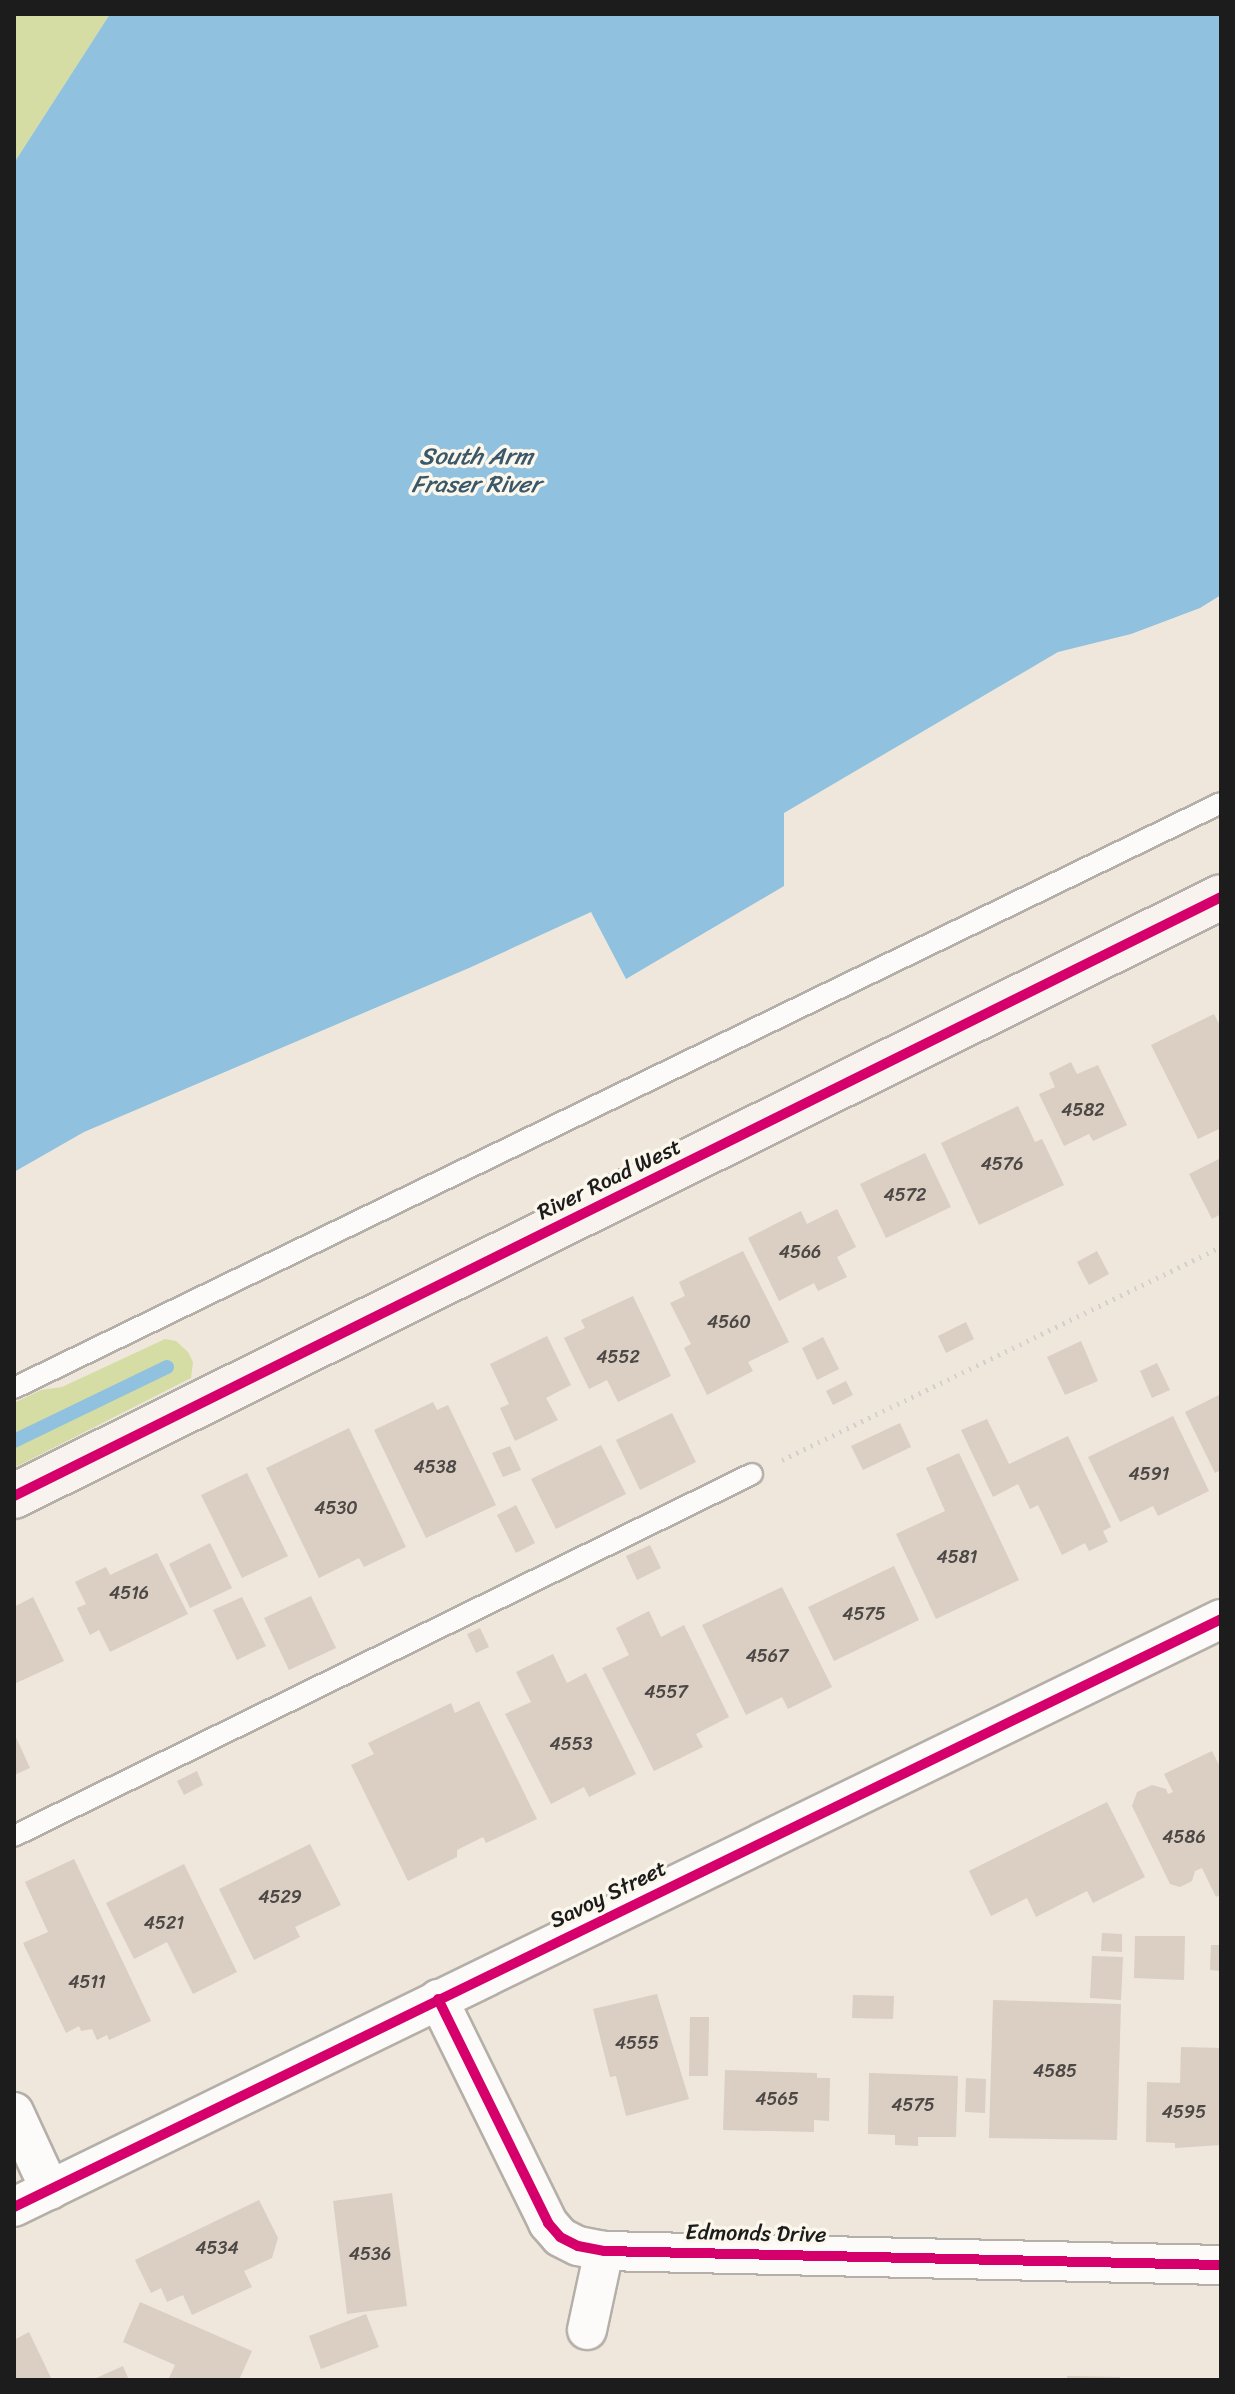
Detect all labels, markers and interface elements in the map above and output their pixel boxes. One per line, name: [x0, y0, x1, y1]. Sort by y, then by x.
water label: South Arm Fraser River: [412, 443, 540, 499]
house number: 4582: [1061, 1099, 1105, 1121]
street label: River Road West: [533, 1133, 685, 1225]
house number: 4576: [981, 1153, 1023, 1175]
house number: 4572: [884, 1184, 926, 1206]
house number: 4566: [779, 1241, 821, 1263]
house number: 4560: [707, 1311, 751, 1333]
house number: 4552: [596, 1346, 640, 1368]
house number: 4538: [414, 1456, 456, 1478]
house number: 4591: [1128, 1463, 1170, 1485]
house number: 4530: [314, 1497, 358, 1519]
house number: 4581: [937, 1546, 977, 1568]
house number: 4516: [109, 1582, 149, 1604]
house number: 4575: [842, 1603, 886, 1625]
house number: 4567: [746, 1645, 788, 1667]
house number: 4557: [644, 1681, 688, 1703]
house number: 4553: [549, 1733, 593, 1755]
house number: 4586: [1162, 1826, 1206, 1848]
street label: Savoy Street: [545, 1854, 671, 1934]
house number: 4529: [258, 1886, 302, 1908]
house number: 4521: [144, 1912, 184, 1934]
house number: 4511: [68, 1971, 106, 1993]
house number: 4555: [615, 2032, 659, 2054]
house number: 4585: [1033, 2060, 1077, 2082]
house number: 4565: [755, 2088, 799, 2110]
house number: 4575: [891, 2094, 935, 2116]
house number: 4595: [1162, 2101, 1206, 2123]
street label: Edmonds Drive: [685, 2219, 827, 2247]
house number: 4534: [195, 2237, 239, 2259]
house number: 4536: [349, 2243, 391, 2265]

